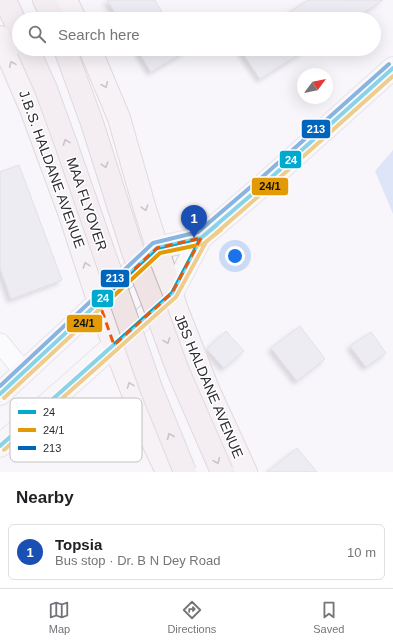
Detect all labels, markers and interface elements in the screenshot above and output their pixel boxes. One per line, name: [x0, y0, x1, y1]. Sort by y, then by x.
search box: [12, 12, 381, 56]
icon: search: [26, 23, 48, 45]
text: Search here: [58, 26, 140, 43]
one-way arrow: [9, 61, 17, 69]
north arrow: [297, 68, 333, 104]
one-way arrow: [100, 80, 108, 88]
street label: J.B.S. HALDANE AVENUE: [16, 88, 88, 250]
line badge: 213: [301, 119, 331, 139]
text: 213: [307, 123, 325, 135]
one-way arrow: [62, 139, 70, 146]
line badge: 24: [279, 150, 302, 169]
text: 24: [285, 154, 298, 166]
street label: MAA FLYOVER: [64, 155, 110, 253]
one-way arrow: [101, 161, 109, 168]
line badge: 24/1: [251, 177, 289, 196]
text: 24/1: [259, 180, 281, 192]
one-way arrow: [140, 205, 149, 212]
pin: 1: [181, 205, 207, 238]
your location: [225, 246, 245, 266]
one-way arrow: [82, 261, 91, 268]
line badge: 213: [100, 269, 130, 288]
text: 213: [106, 272, 124, 284]
line badge: 24: [91, 289, 114, 308]
text: 24: [97, 292, 110, 304]
street label: JBS HALDANE AVENUE: [171, 311, 247, 461]
line badge: 24/1: [66, 314, 103, 333]
text: 24/1: [73, 317, 95, 329]
one-way arrow: [162, 337, 170, 344]
one-way arrow: [126, 381, 134, 388]
legend: [10, 398, 142, 462]
text: 24: [43, 406, 55, 418]
text: 24/1: [43, 424, 64, 436]
one-way arrow: [167, 432, 175, 439]
text: 213: [43, 442, 61, 454]
one-way arrow: [212, 456, 220, 464]
text: Nearby: [16, 488, 74, 507]
text: Topsia: [55, 536, 102, 553]
text: 1: [26, 545, 34, 560]
text: 10 m: [347, 545, 376, 560]
text: Bus stop · Dr. B N Dey Road: [55, 553, 220, 568]
tab: Map: [48, 599, 70, 635]
tab: Directions: [167, 599, 216, 635]
tab: Saved: [313, 599, 344, 635]

